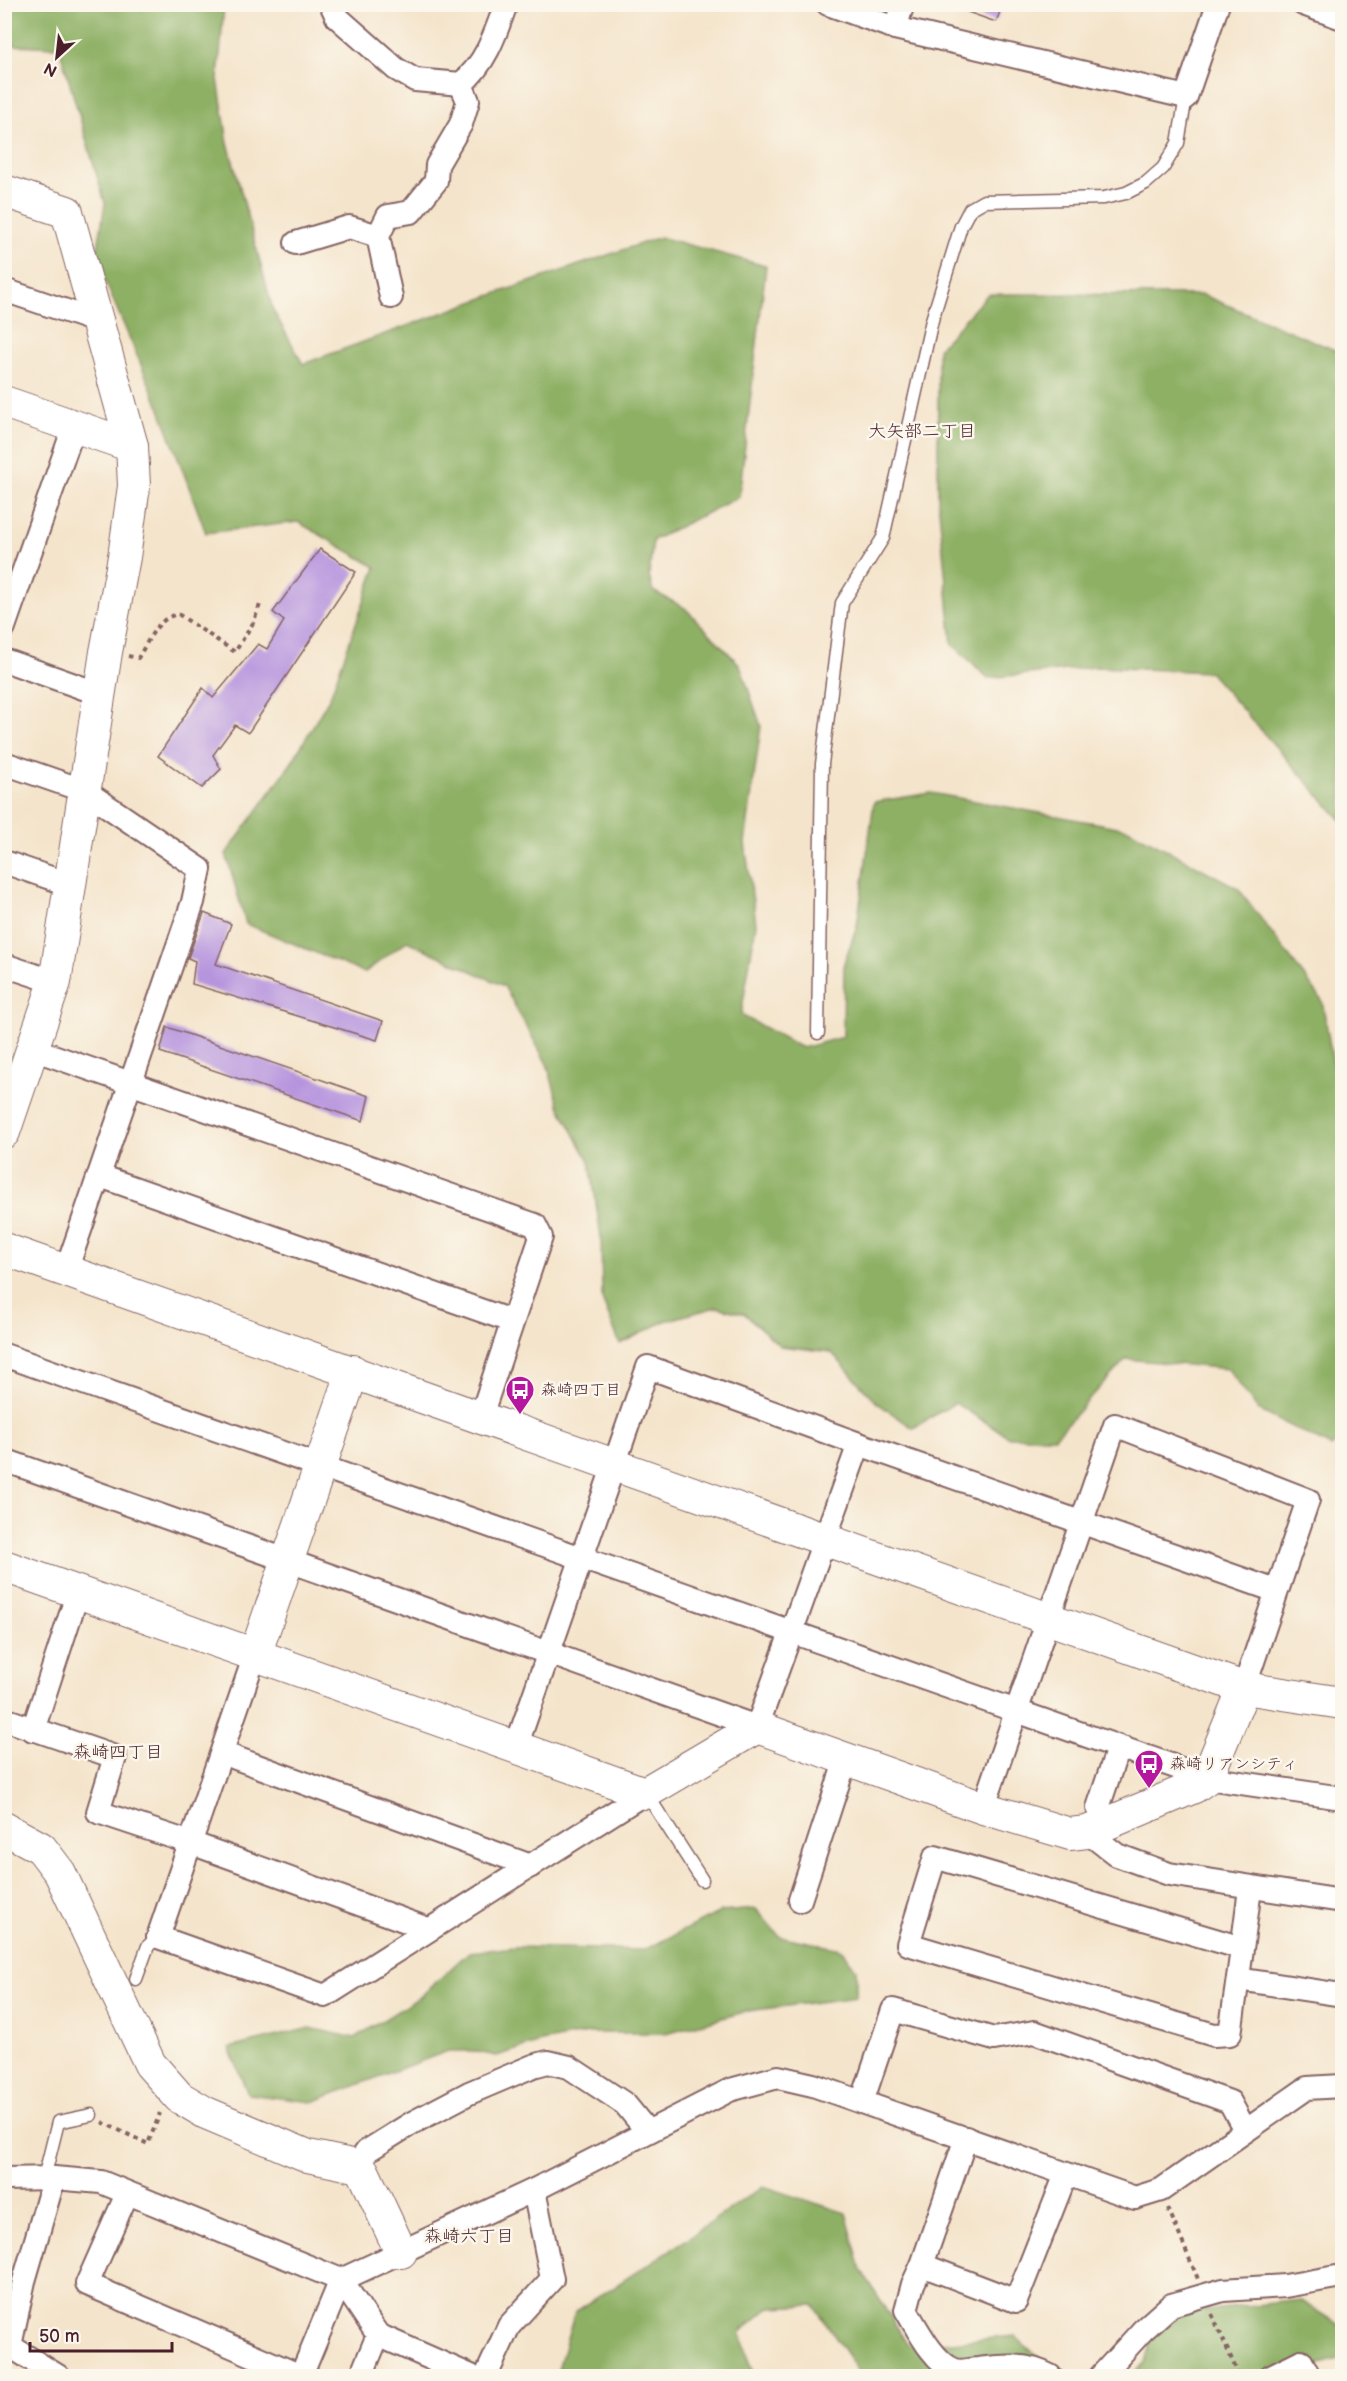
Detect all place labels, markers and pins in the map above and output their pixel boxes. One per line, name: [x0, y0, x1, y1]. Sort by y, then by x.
bus stop icon: 森崎四丁目: [504, 1374, 536, 1416]
place label: 森崎四丁目: [541, 1381, 621, 1400]
bus stop icon: 森崎リアンシティ: [1133, 1748, 1165, 1790]
place label: 森崎リアンシティ: [1170, 1755, 1298, 1774]

